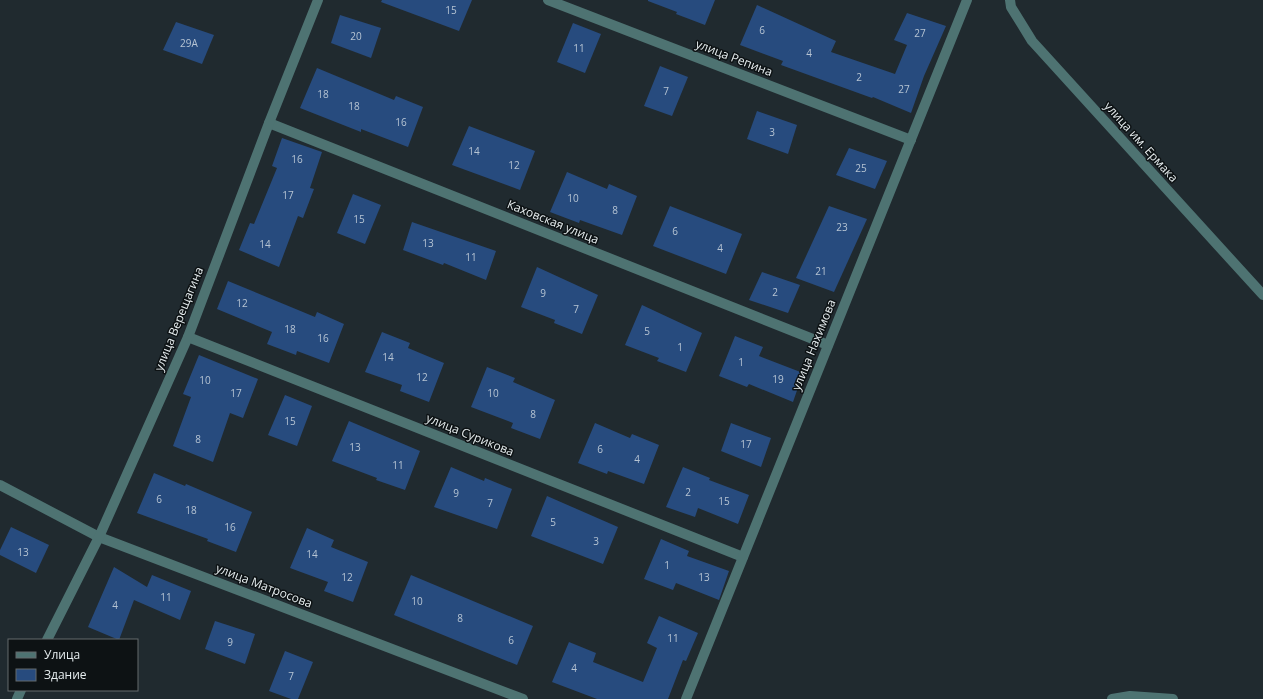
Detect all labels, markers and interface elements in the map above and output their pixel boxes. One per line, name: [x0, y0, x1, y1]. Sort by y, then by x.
house number: 15: [445, 3, 457, 17]
house number: 6: [759, 23, 765, 37]
house number: 27: [914, 26, 926, 40]
house number: 20: [350, 29, 362, 43]
street label: улица Репина: [693, 35, 775, 80]
house number: 29А: [180, 36, 199, 50]
house number: 11: [573, 41, 585, 55]
house number: 4: [806, 46, 812, 60]
house number: 2: [856, 70, 862, 84]
house number: 27: [898, 82, 910, 96]
house number: 7: [663, 84, 669, 98]
house number: 18: [317, 87, 329, 101]
street label: улица им. Ермака: [1101, 98, 1182, 186]
house number: 18: [348, 99, 360, 113]
house number: 16: [395, 115, 407, 129]
house number: 3: [769, 125, 775, 139]
house number: 14: [468, 144, 480, 158]
house number: 16: [291, 152, 303, 166]
house number: 12: [508, 158, 520, 172]
house number: 25: [855, 161, 867, 175]
house number: 17: [282, 188, 294, 202]
house number: 10: [567, 191, 579, 205]
street label: Каховская улица: [505, 195, 602, 248]
house number: 8: [612, 203, 618, 217]
house number: 15: [353, 212, 365, 226]
house number: 23: [836, 220, 848, 234]
house number: 6: [672, 224, 678, 238]
house number: 13: [422, 236, 434, 250]
house number: 14: [259, 237, 271, 251]
house number: 4: [717, 241, 723, 255]
house number: 11: [465, 250, 477, 264]
street label: улица Верещагина: [150, 264, 207, 373]
house number: 21: [815, 264, 827, 278]
house number: 2: [772, 285, 778, 299]
house number: 9: [540, 286, 546, 300]
house number: 12: [236, 296, 248, 310]
street label: улица Нахимова: [788, 297, 840, 393]
house number: 7: [573, 302, 579, 316]
house number: 18: [284, 322, 296, 336]
house number: 5: [644, 324, 650, 338]
house number: 16: [317, 331, 329, 345]
house number: 1: [677, 340, 683, 354]
house number: 14: [382, 350, 394, 364]
house number: 1: [738, 355, 744, 369]
house number: 12: [416, 370, 428, 384]
house number: 19: [772, 372, 784, 386]
house number: 10: [199, 373, 211, 387]
house number: 17: [230, 386, 242, 400]
house number: 10: [487, 386, 499, 400]
house number: 8: [530, 407, 536, 421]
street label: улица Сурикова: [424, 409, 517, 460]
house number: 15: [284, 414, 296, 428]
house number: 8: [195, 432, 201, 446]
house number: 17: [740, 437, 752, 451]
house number: 13: [349, 440, 361, 454]
house number: 6: [597, 442, 603, 456]
house number: 4: [634, 452, 640, 466]
house number: 11: [392, 458, 404, 472]
house number: 2: [685, 485, 691, 499]
house number: 9: [453, 486, 459, 500]
house number: 6: [156, 492, 162, 506]
house number: 15: [718, 494, 730, 508]
house number: 7: [487, 496, 493, 510]
house number: 18: [185, 503, 197, 517]
house number: 5: [550, 515, 556, 529]
house number: 16: [224, 520, 236, 534]
house number: 3: [593, 534, 599, 548]
house number: 13: [17, 545, 29, 559]
house number: 14: [306, 547, 318, 561]
house number: 1: [664, 558, 670, 572]
street label: улица Матросова: [214, 559, 315, 612]
house number: 12: [341, 570, 353, 584]
house number: 13: [698, 570, 710, 584]
house number: 11: [160, 590, 172, 604]
house number: 10: [411, 594, 423, 608]
house number: 4: [112, 598, 118, 612]
house number: 8: [457, 611, 463, 625]
house number: 11: [667, 631, 679, 645]
house number: 6: [508, 633, 514, 647]
house number: 9: [227, 635, 233, 649]
legend: [8, 639, 138, 691]
text: Улица: [44, 646, 80, 663]
house number: 4: [571, 661, 577, 675]
text: Здание: [44, 666, 87, 683]
house number: 7: [288, 669, 294, 683]

